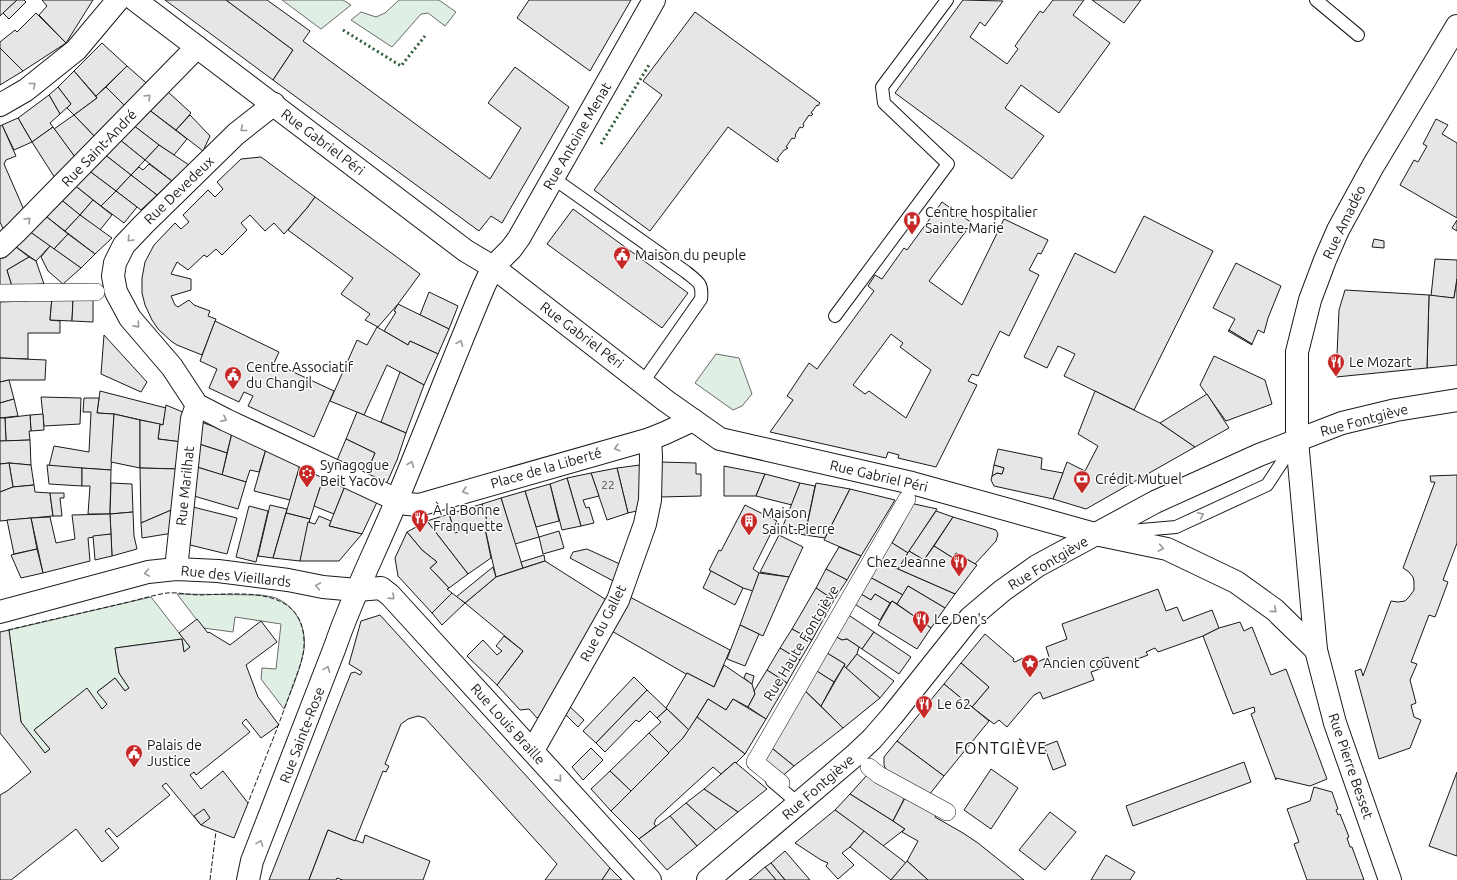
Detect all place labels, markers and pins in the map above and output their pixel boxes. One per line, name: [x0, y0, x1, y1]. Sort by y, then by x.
place label: Centre hospitalier Sainte-Marie: [925, 204, 1038, 236]
hospital icon: Centre hospitalier Sainte-Marie: [902, 210, 922, 235]
public building icon: Maison du peuple: [612, 245, 632, 270]
place label: Maison du peuple: [635, 247, 746, 263]
restaurant icon: Le Mozart: [1326, 352, 1346, 377]
place label: Le Mozart: [1349, 354, 1412, 370]
place label: Centre Associatif du Changil: [246, 359, 354, 391]
public building icon: Centre Associatif du Changil: [223, 365, 243, 390]
place label: Synagogue Beit Yacov: [320, 457, 389, 489]
synagogue icon: Synagogue Beit Yacov: [297, 463, 317, 488]
bank icon: Crédit Mutuel: [1072, 469, 1092, 494]
place label: Crédit Mutuel: [1095, 471, 1182, 487]
place label: À la Bonne Franquette: [433, 501, 503, 534]
place label: Maison Saint-Pierre: [762, 505, 835, 537]
restaurant icon: À la Bonne Franquette: [410, 508, 430, 533]
building icon: Maison Saint-Pierre: [739, 511, 759, 536]
restaurant icon: Chez Jeanne: [949, 552, 969, 577]
place label: Chez Jeanne: [867, 554, 946, 570]
restaurant icon: Le Den's: [911, 609, 931, 634]
place label: Le Den's: [934, 611, 987, 627]
place icon: Ancien couvent: [1020, 653, 1040, 678]
place label: Ancien couvent: [1043, 655, 1140, 671]
restaurant icon: Le 62: [914, 694, 934, 719]
place label: Le 62: [937, 696, 971, 712]
place label: Palais de Justice: [147, 737, 202, 769]
public building icon: Palais de Justice: [124, 743, 144, 768]

